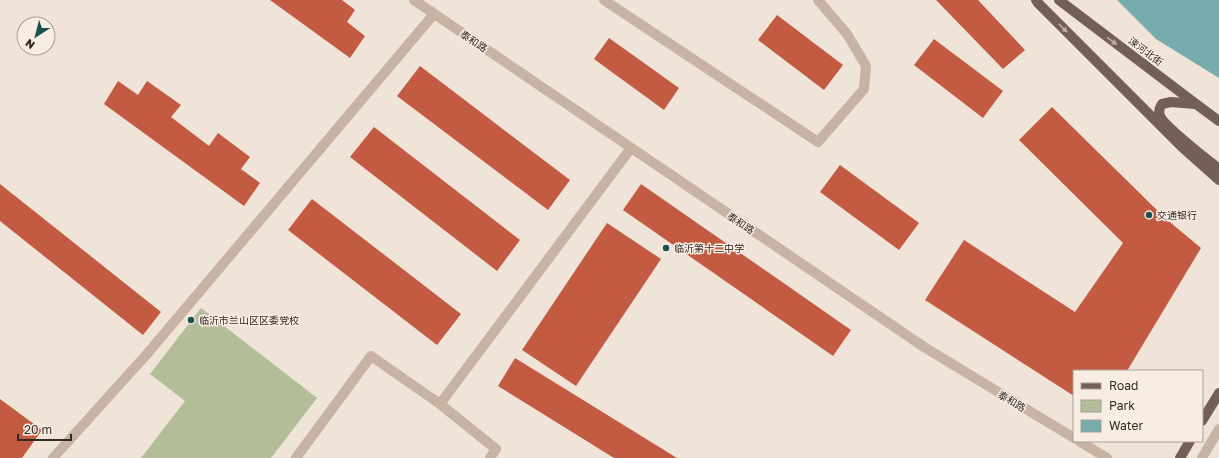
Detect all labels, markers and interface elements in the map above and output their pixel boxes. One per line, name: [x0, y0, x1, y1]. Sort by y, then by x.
north arrow: [16, 16, 56, 56]
one-way arrow: [1058, 23, 1068, 33]
street label: 泰和路: [458, 28, 490, 54]
street label: 涑河北街: [1126, 34, 1166, 68]
one-way arrow: [1107, 36, 1118, 45]
text: N: [23, 37, 37, 52]
place label: 交通银行: [1157, 209, 1197, 221]
street label: 泰和路: [725, 210, 757, 236]
marker: 交通银行: [1144, 210, 1154, 220]
place label: 临沂第十二中学: [674, 242, 744, 254]
marker: 临沂第十二中学: [661, 243, 671, 253]
place label: 临沂市兰山区区委党校: [199, 314, 299, 326]
marker: 临沂市兰山区区委党校: [186, 315, 196, 325]
legend: [1073, 370, 1203, 442]
text: Road: [1109, 378, 1138, 393]
street label: 泰和路: [996, 388, 1028, 414]
text: Park: [1109, 398, 1135, 413]
scale bar: [18, 416, 71, 442]
text: Water: [1109, 418, 1143, 433]
text: 20 m: [24, 422, 52, 437]

